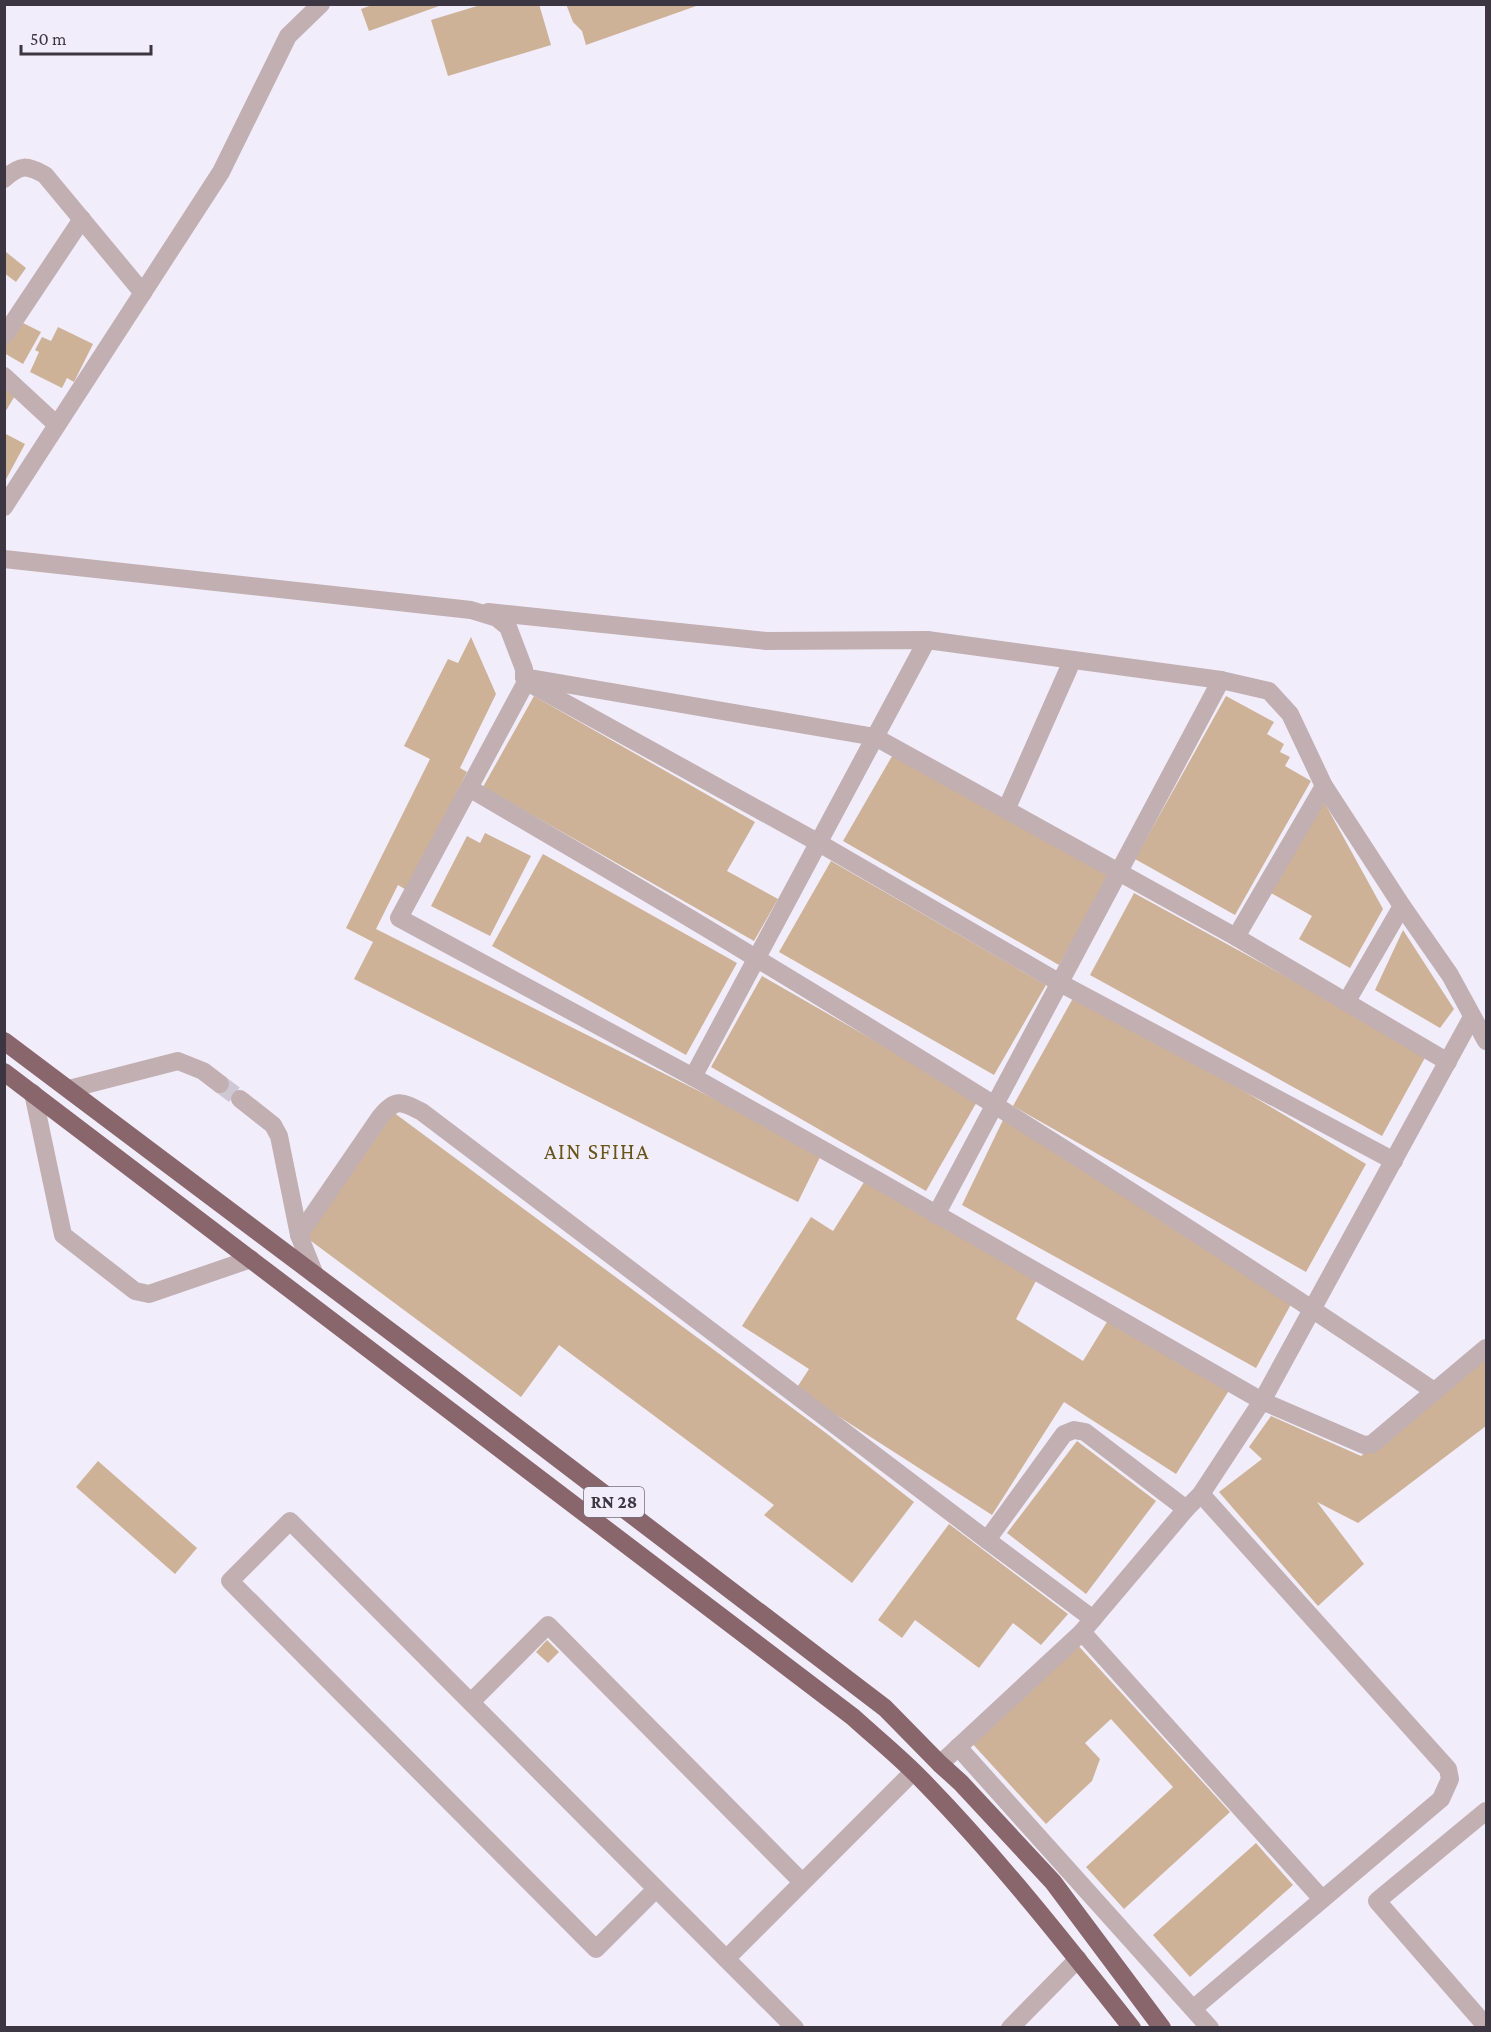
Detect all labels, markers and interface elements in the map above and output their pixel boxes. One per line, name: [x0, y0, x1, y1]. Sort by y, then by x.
scale bar: [21, 18, 152, 56]
text: 50 m: [30, 29, 67, 49]
district label: AIN SFIHA: [544, 1139, 650, 1164]
road number: RN 28: [584, 1487, 644, 1517]

